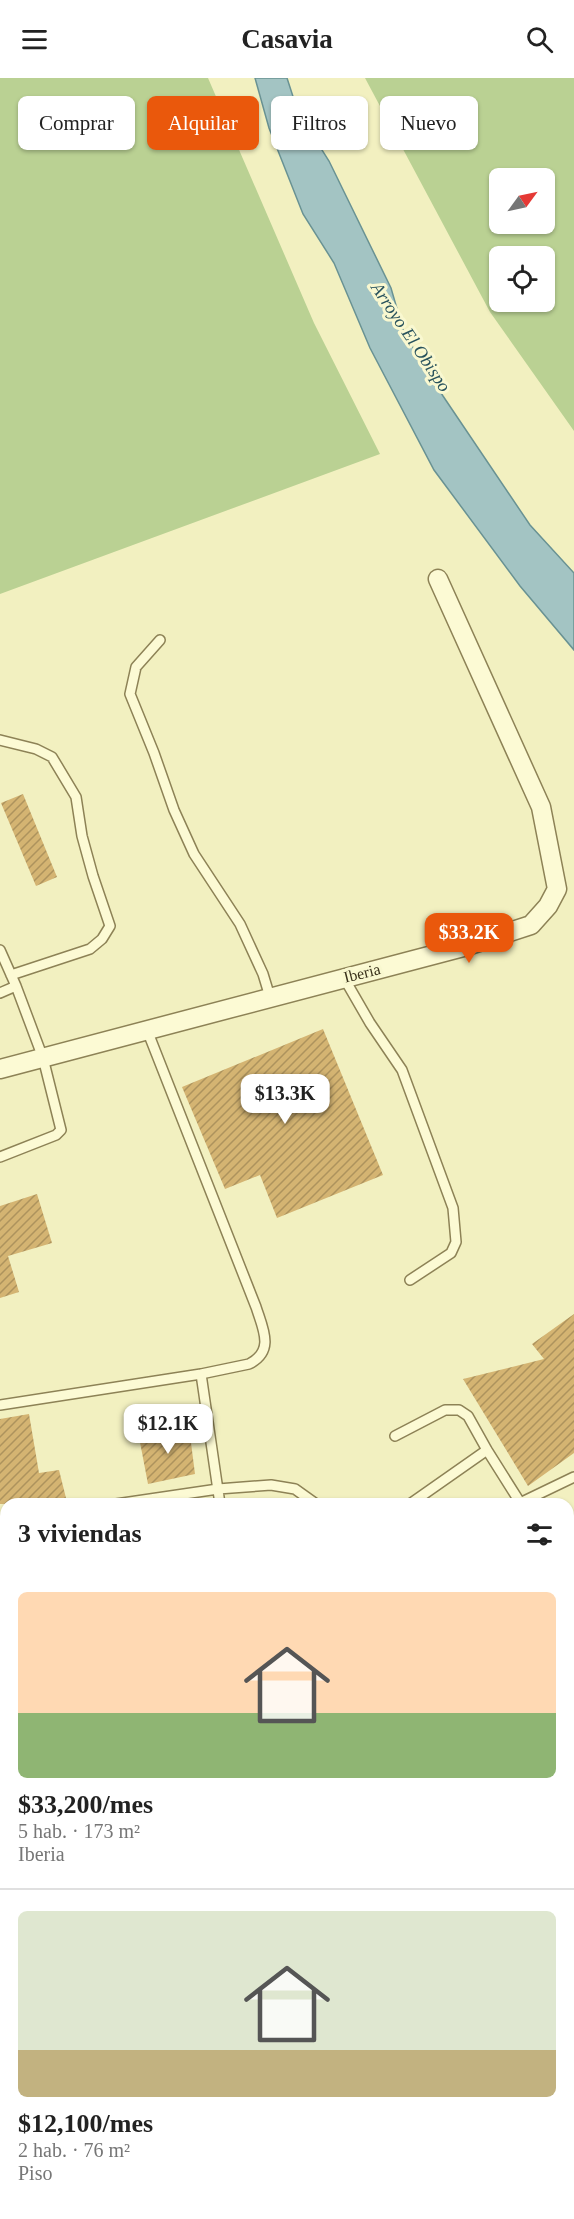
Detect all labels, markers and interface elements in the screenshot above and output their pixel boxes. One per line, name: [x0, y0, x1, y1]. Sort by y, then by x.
icon: menu: [18, 23, 51, 56]
icon: search: [523, 23, 556, 56]
text: Casavia: [241, 24, 333, 54]
chip: Comprar: [18, 96, 135, 150]
chip: Alquilar: [147, 96, 259, 150]
chip: Filtros: [271, 96, 368, 150]
chip: Nuevo: [380, 96, 478, 150]
north arrow: [489, 168, 555, 234]
map controls: [489, 168, 555, 312]
button: locate: [489, 246, 555, 312]
water label: Arroyo El Obispo: [367, 278, 455, 395]
pin: $33.2K: [420, 913, 518, 964]
text: $33.2K: [439, 921, 499, 943]
street label: Iberia: [342, 960, 382, 986]
pin: $13.3K: [236, 1074, 334, 1125]
text: $13.3K: [255, 1082, 315, 1104]
pin: $12.1K: [119, 1404, 217, 1455]
text: $12.1K: [138, 1412, 198, 1434]
icon: filters: [523, 1518, 556, 1551]
text: 3 viviendas: [18, 1519, 142, 1548]
icon: home: [233, 1631, 341, 1739]
text: $33,200/mes: [18, 1790, 153, 1819]
text: 5 hab. · 173 m²: [18, 1820, 140, 1842]
text: Iberia: [18, 1843, 65, 1865]
icon: home: [233, 1950, 341, 2058]
text: $12,100/mes: [18, 2109, 153, 2138]
text: 2 hab. · 76 m²: [18, 2139, 130, 2161]
text: Piso: [18, 2162, 52, 2184]

